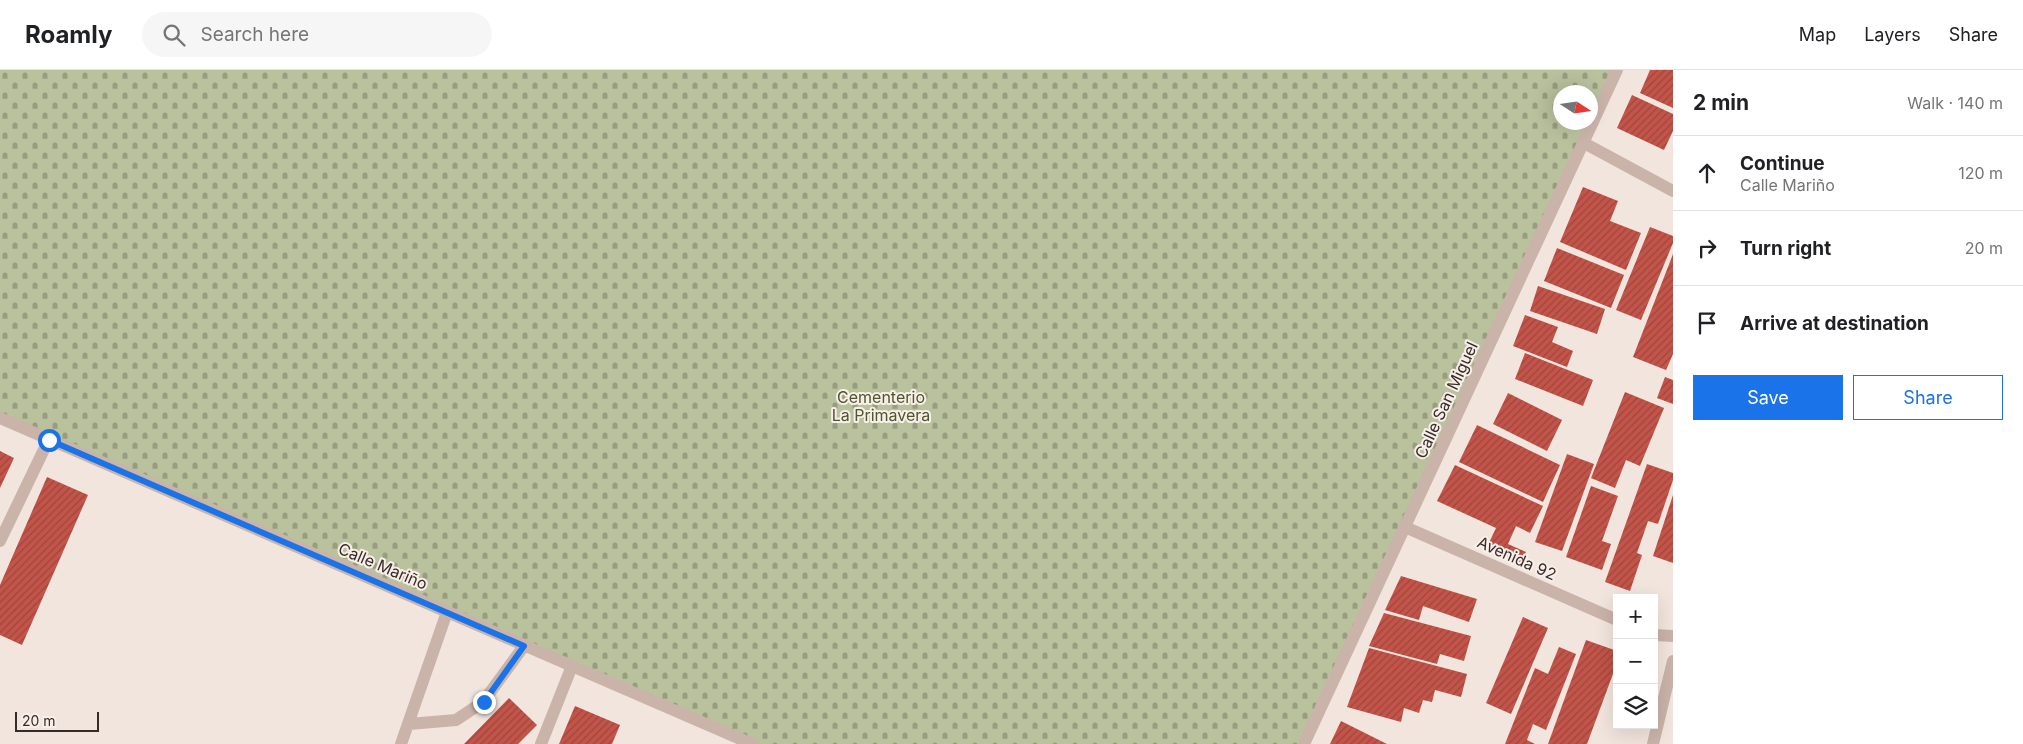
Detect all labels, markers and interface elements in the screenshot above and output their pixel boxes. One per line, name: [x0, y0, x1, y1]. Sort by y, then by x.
search box: [142, 12, 492, 57]
text: Roamly: [25, 20, 112, 49]
icon: search: [160, 21, 188, 49]
text: Search here: [200, 23, 309, 46]
text: Map: [1799, 24, 1836, 45]
text: Layers: [1864, 24, 1921, 45]
text: Share: [1949, 24, 1998, 45]
north arrow: [1553, 85, 1598, 130]
text: 2 min: [1693, 90, 1749, 115]
text: Walk · 140 m: [1907, 93, 2003, 113]
text: Continue: [1740, 152, 1825, 175]
icon: ahead: [1693, 159, 1721, 187]
text: 120 m: [1958, 163, 2003, 183]
text: Calle Mariño: [1740, 175, 1835, 195]
icon: right: [1693, 234, 1721, 262]
text: Turn right: [1740, 237, 1831, 260]
text: 20 m: [1965, 238, 2003, 258]
icon: arrive: [1693, 309, 1721, 337]
text: Arrive at destination: [1740, 312, 1929, 335]
street label: Calle San Miguel: [1410, 339, 1482, 461]
button: Save: [1693, 375, 1843, 420]
button: Share: [1853, 375, 2003, 420]
park label: Cementerio La Primavera: [832, 387, 930, 425]
route start: [38, 429, 61, 452]
street label: Avenida 92: [1474, 532, 1560, 584]
street label: Calle Mariño: [335, 538, 431, 594]
map controls: [1613, 594, 1658, 729]
button: +: [1613, 594, 1658, 639]
button: −: [1613, 639, 1658, 684]
button: layers: [1613, 684, 1658, 729]
route end: [473, 691, 496, 714]
scale bar: [15, 709, 99, 732]
text: 20 m: [22, 712, 56, 729]

